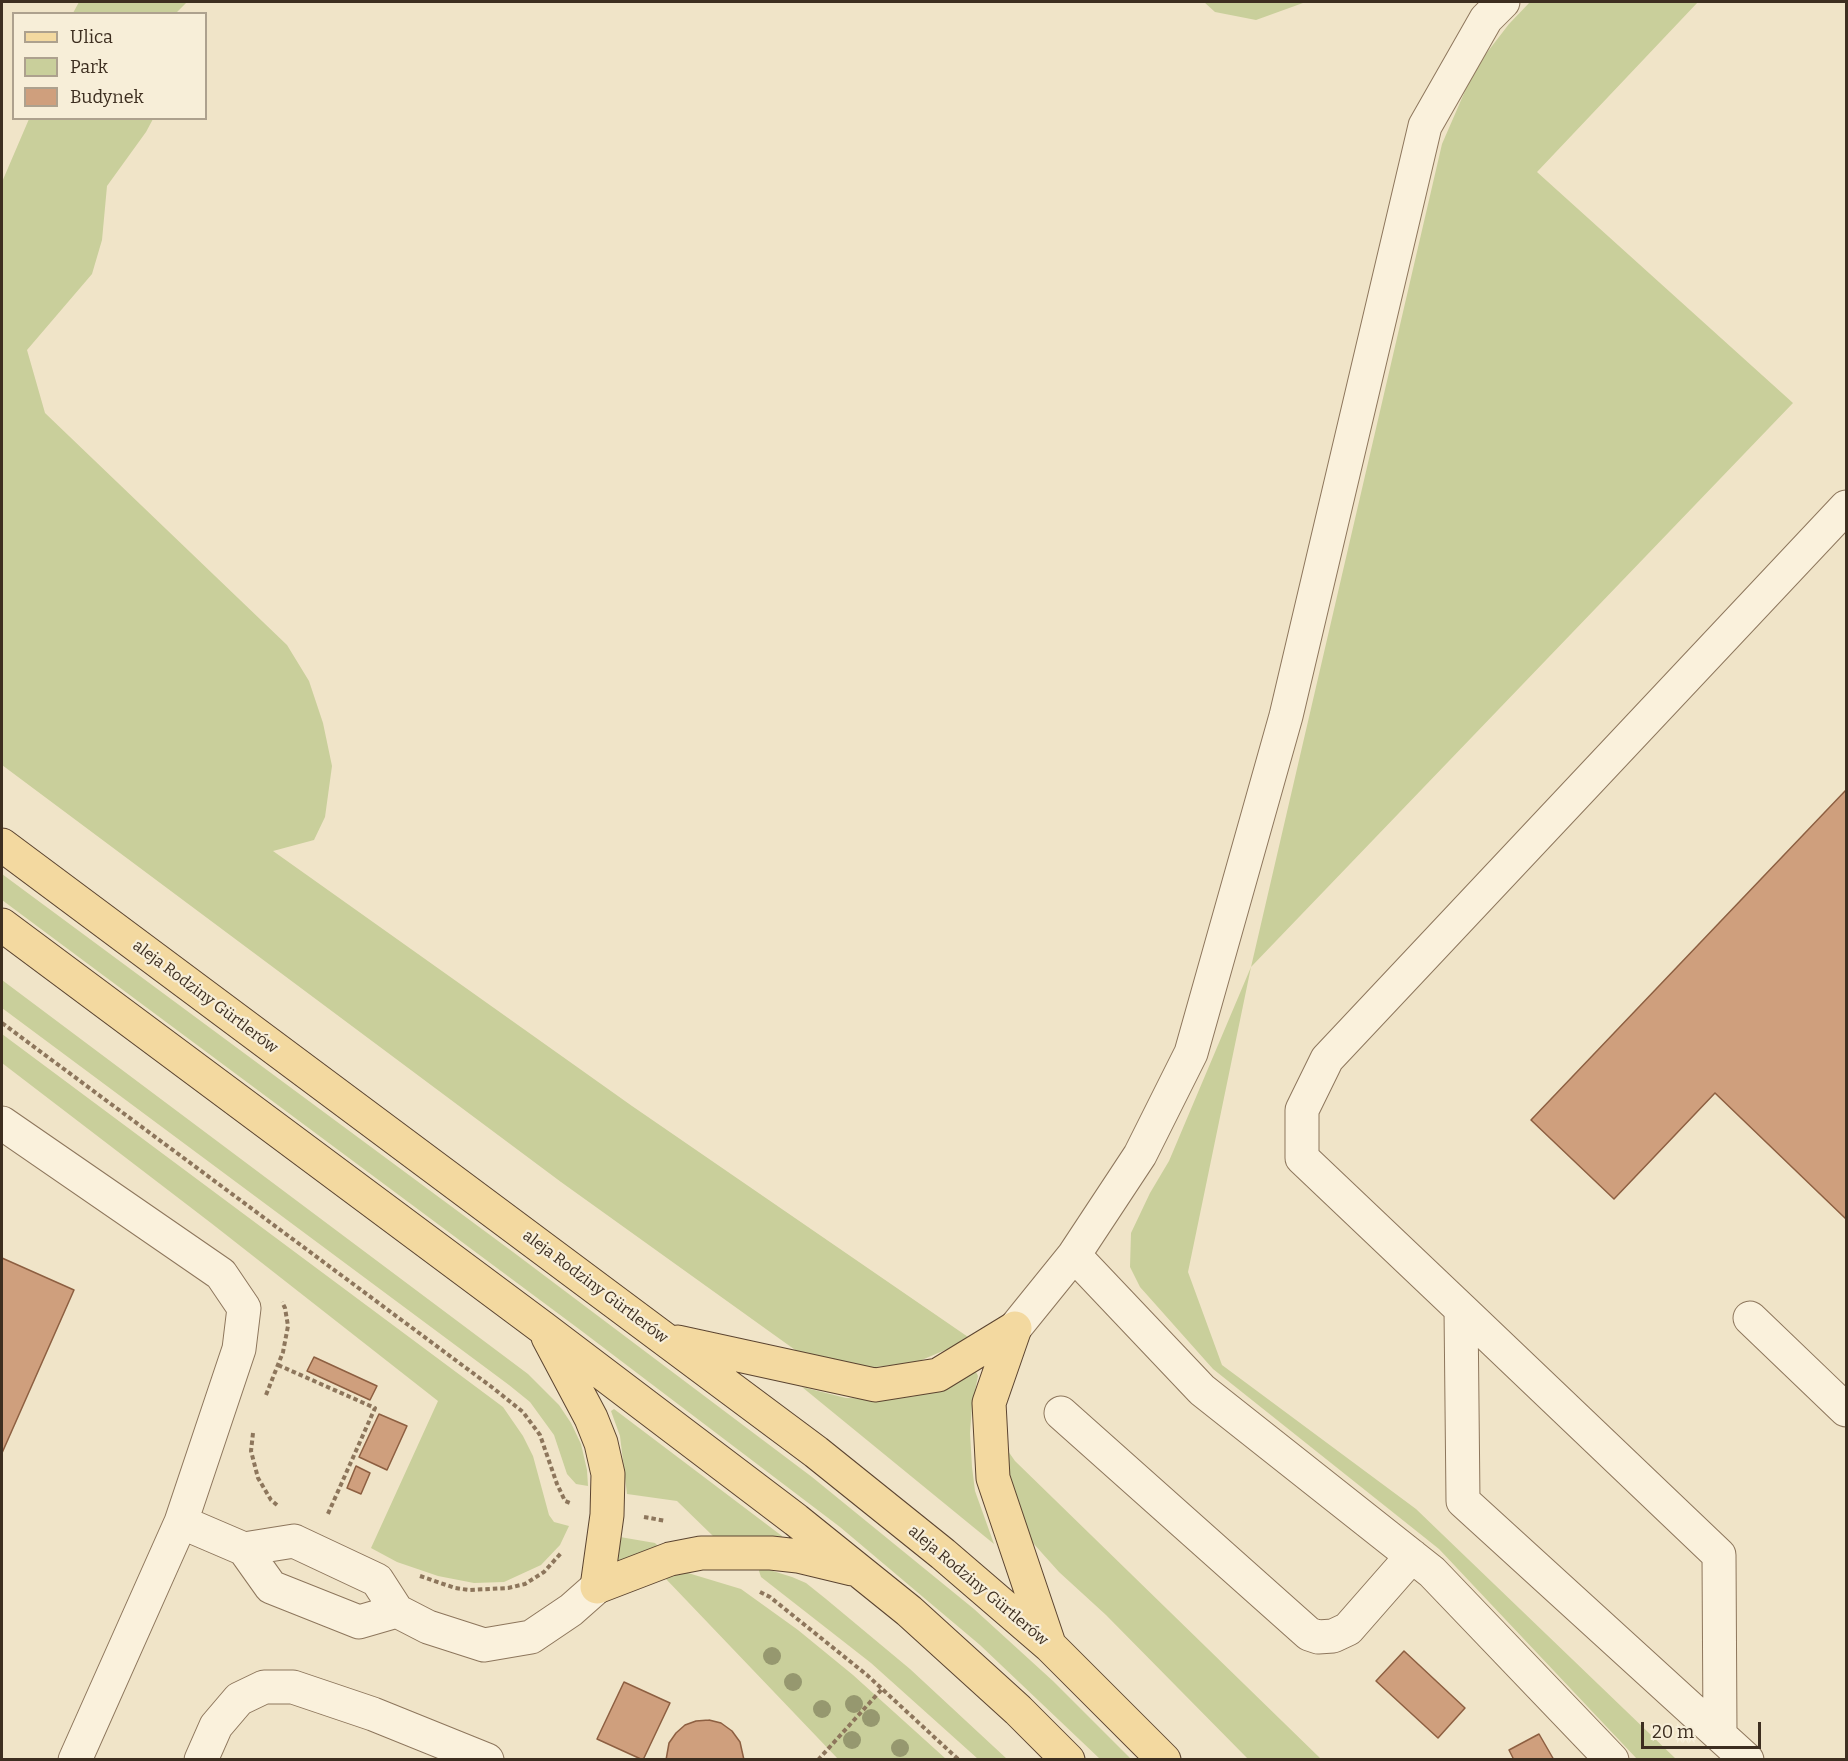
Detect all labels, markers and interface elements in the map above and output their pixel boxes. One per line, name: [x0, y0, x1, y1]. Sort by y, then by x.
legend: [12, 12, 207, 120]
text: Ulica: [70, 26, 113, 48]
text: Park: [70, 56, 108, 78]
text: Budynek: [70, 86, 144, 108]
street label: aleja Rodziny Gürtlerów: [129, 936, 281, 1058]
street label: aleja Rodziny Gürtlerów: [519, 1226, 671, 1348]
street label: aleja Rodziny Gürtlerów: [904, 1522, 1052, 1650]
scale bar: [1644, 1710, 1764, 1748]
text: 20 m: [1652, 1721, 1694, 1743]

